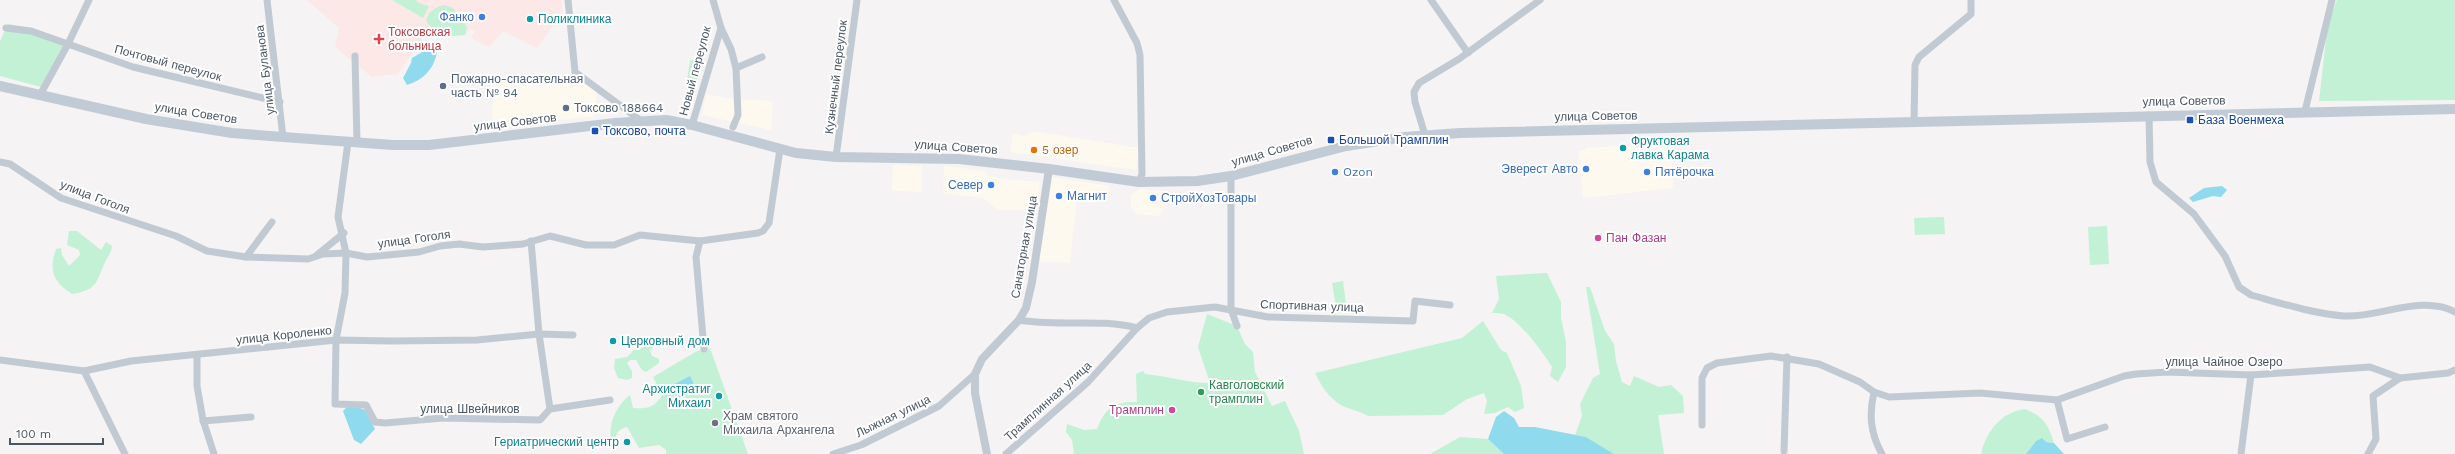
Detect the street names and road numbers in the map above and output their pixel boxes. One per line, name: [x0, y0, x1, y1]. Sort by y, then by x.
street label: Кузнечный переулок: [822, 18, 850, 135]
street label: улица Буланова: [253, 24, 277, 116]
street label: Новый переулок: [676, 24, 714, 117]
street label: Почтовый переулок: [113, 42, 224, 84]
street label: улица Советов: [2142, 93, 2226, 109]
street label: улица Советов: [154, 100, 238, 126]
street label: улица Советов: [1554, 108, 1638, 124]
street label: улица Советов: [473, 110, 557, 134]
street label: улица Советов: [1230, 133, 1314, 169]
street label: улица Советов: [914, 137, 998, 157]
street label: улица Гоголя: [58, 177, 132, 217]
street label: Санаторная улица: [1008, 194, 1040, 299]
street label: улица Гоголя: [377, 227, 451, 251]
street label: Спортивная улица: [1260, 297, 1364, 315]
street label: улица Короленко: [235, 323, 333, 347]
street label: улица Чайное Озеро: [2165, 355, 2283, 369]
street label: Трамплинная улица: [1002, 358, 1095, 444]
street label: Лыжная улица: [853, 392, 933, 440]
street label: улица Швейников: [420, 402, 520, 416]

